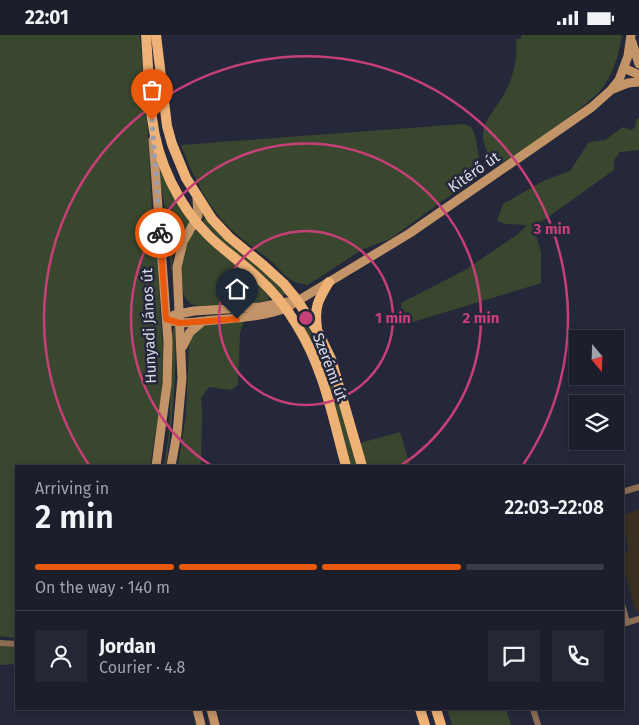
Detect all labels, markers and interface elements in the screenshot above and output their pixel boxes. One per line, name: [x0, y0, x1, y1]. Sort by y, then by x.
text: 22:01: [25, 6, 69, 29]
pin: [131, 69, 173, 120]
icon: bag: [138, 76, 166, 104]
street label: Kitérő út: [445, 147, 504, 196]
courier: [135, 208, 185, 258]
icon: bike: [146, 219, 174, 247]
text: 3 min: [533, 220, 570, 238]
street label: Hunyadi János út: [138, 267, 160, 384]
pin: [216, 268, 258, 319]
icon: home: [223, 275, 251, 303]
centre of rings: [297, 309, 315, 327]
text: 1 min: [375, 309, 411, 327]
text: 2 min: [463, 309, 499, 327]
street label: Szerémi út: [309, 330, 351, 404]
north arrow: [569, 330, 624, 385]
map controls: [569, 330, 624, 450]
button: layers: [569, 395, 624, 450]
text: Arriving in: [35, 479, 109, 498]
text: 22:03–22:08: [505, 496, 604, 519]
text: 2 min: [35, 498, 114, 536]
text: On the way · 140 m: [35, 578, 170, 597]
button: person: [35, 630, 87, 682]
button: chat: [488, 630, 540, 682]
button: phone: [552, 630, 604, 682]
text: Jordan: [99, 635, 156, 658]
text: Courier · 4.8: [99, 658, 185, 677]

